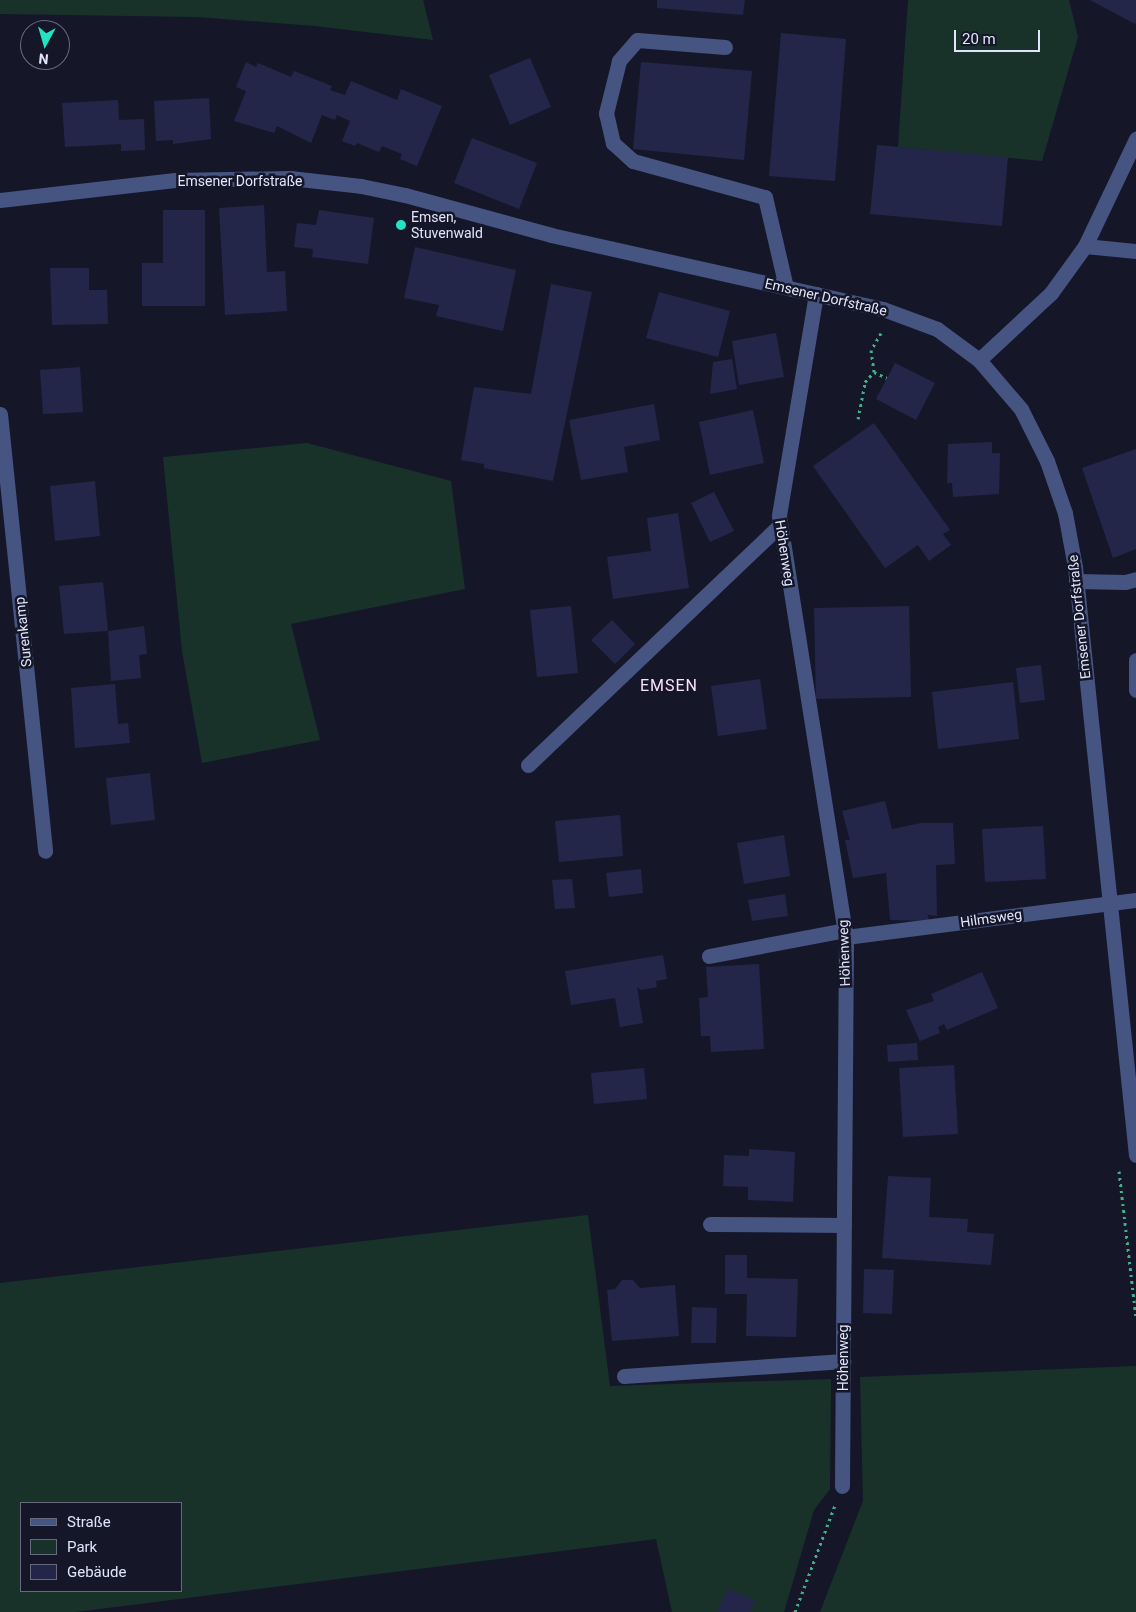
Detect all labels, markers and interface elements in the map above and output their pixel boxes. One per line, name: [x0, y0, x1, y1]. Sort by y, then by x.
north arrow: [20, 20, 70, 70]
scale bar: [956, 20, 1042, 52]
text: 20 m: [962, 30, 996, 48]
text: N: [38, 50, 49, 67]
street label: Emsener Dorfstraße: [178, 173, 302, 189]
place label: Emsen, Stuvenwald: [411, 209, 483, 242]
marker: Emsen, Stuvenwald: [395, 219, 407, 231]
street label: Emsener Dorfstraße: [763, 275, 889, 319]
street label: Höhenweg: [771, 519, 799, 587]
street label: Emsener Dorfstraße: [1064, 554, 1094, 680]
street label: Surenkamp: [11, 596, 35, 668]
district label: EMSEN: [639, 676, 699, 696]
street label: Hilmsweg: [959, 905, 1023, 931]
street label: Höhenweg: [834, 919, 854, 987]
street label: Höhenweg: [835, 1325, 851, 1391]
legend: [20, 1502, 182, 1592]
text: Straße: [67, 1513, 111, 1531]
text: Park: [67, 1538, 97, 1556]
text: Gebäude: [67, 1563, 126, 1581]

